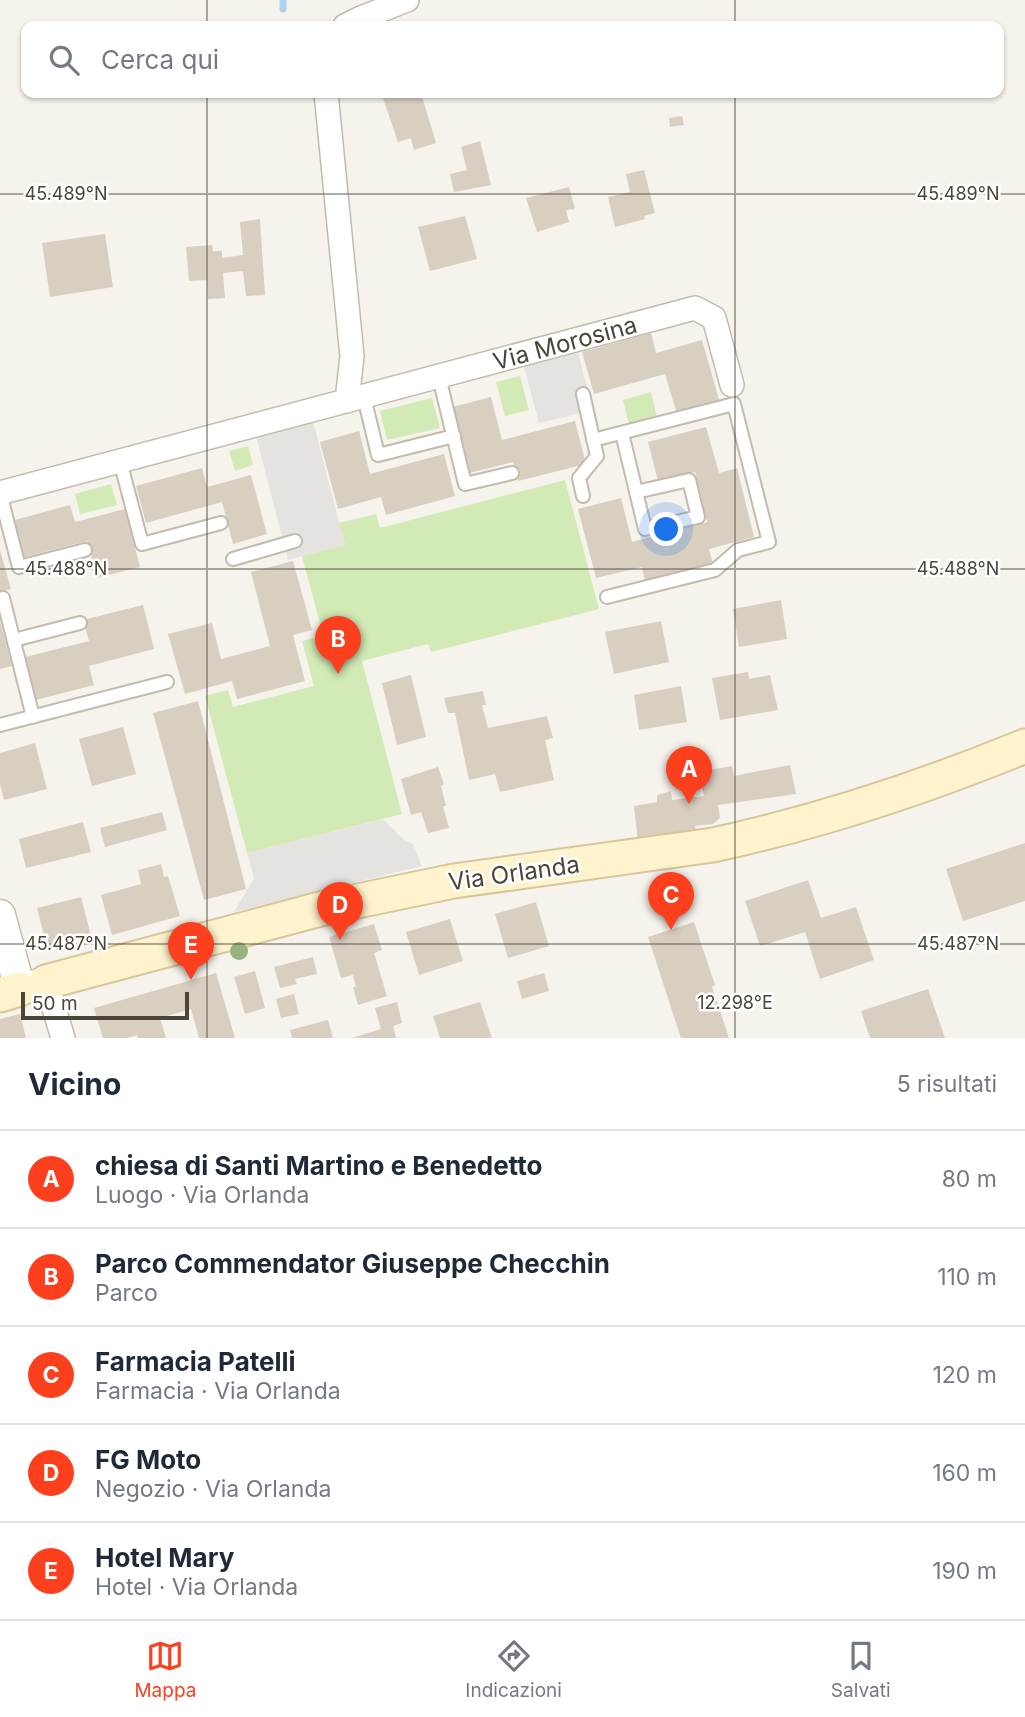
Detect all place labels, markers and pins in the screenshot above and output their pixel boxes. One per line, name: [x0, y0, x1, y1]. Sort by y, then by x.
pin: B: [315, 616, 361, 674]
pin: A: [666, 746, 712, 804]
pin: C: [648, 872, 694, 930]
pin: D: [317, 882, 363, 940]
pin: E: [168, 922, 214, 980]

